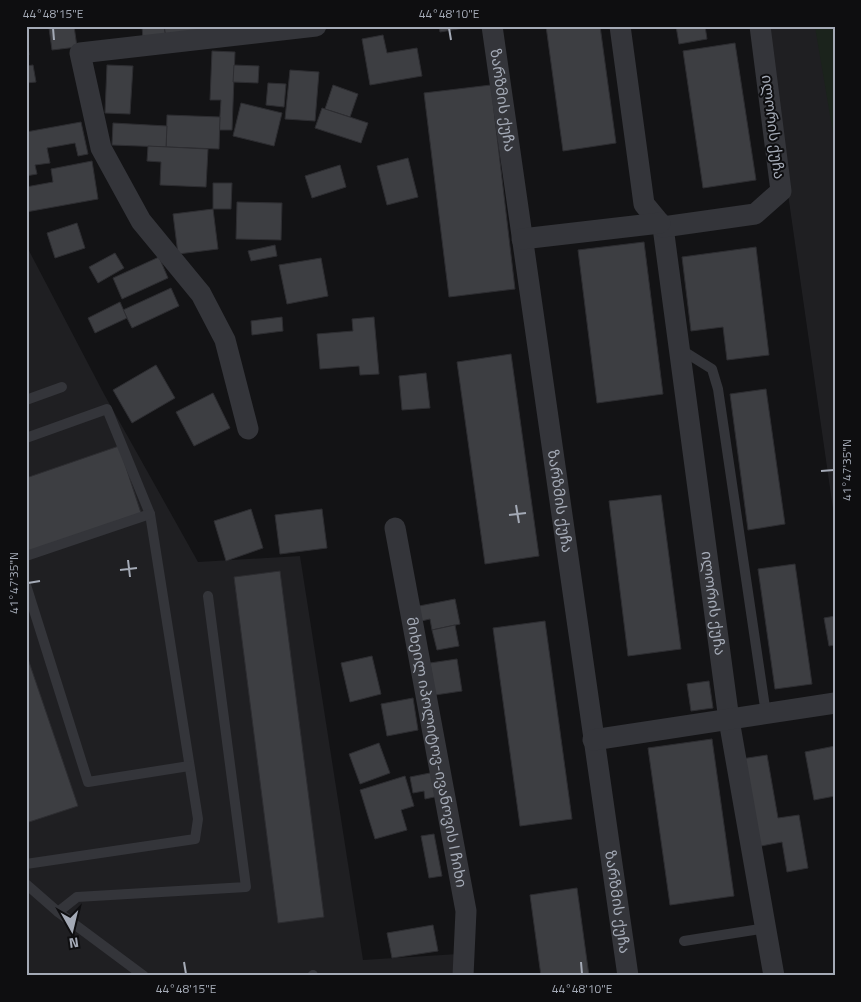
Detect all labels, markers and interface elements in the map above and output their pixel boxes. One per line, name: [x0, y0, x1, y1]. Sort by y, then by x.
text: 44°48'15"E: [23, 4, 84, 23]
text: 44°48'10"E: [419, 4, 480, 23]
street label: ზარზმის ქუჩა: [484, 47, 522, 153]
street label: ილორის ქუჩა: [756, 73, 791, 180]
text: 41°47'35"N: [837, 439, 856, 501]
street label: ზარზმის ქუჩა: [542, 448, 579, 554]
street label: ილორის ქუჩა: [695, 549, 732, 657]
text: 41°47'35"N: [4, 552, 23, 614]
street label: მიხეილ იპოლიტოვ-ივანოვის I ჩიხი: [401, 615, 473, 889]
street label: ზარზმის ქუჩა: [599, 849, 637, 955]
north arrow: [48, 904, 98, 954]
text: N: [68, 932, 80, 954]
text: 44°48'15"E: [156, 979, 217, 998]
text: 44°48'10"E: [552, 979, 613, 998]

